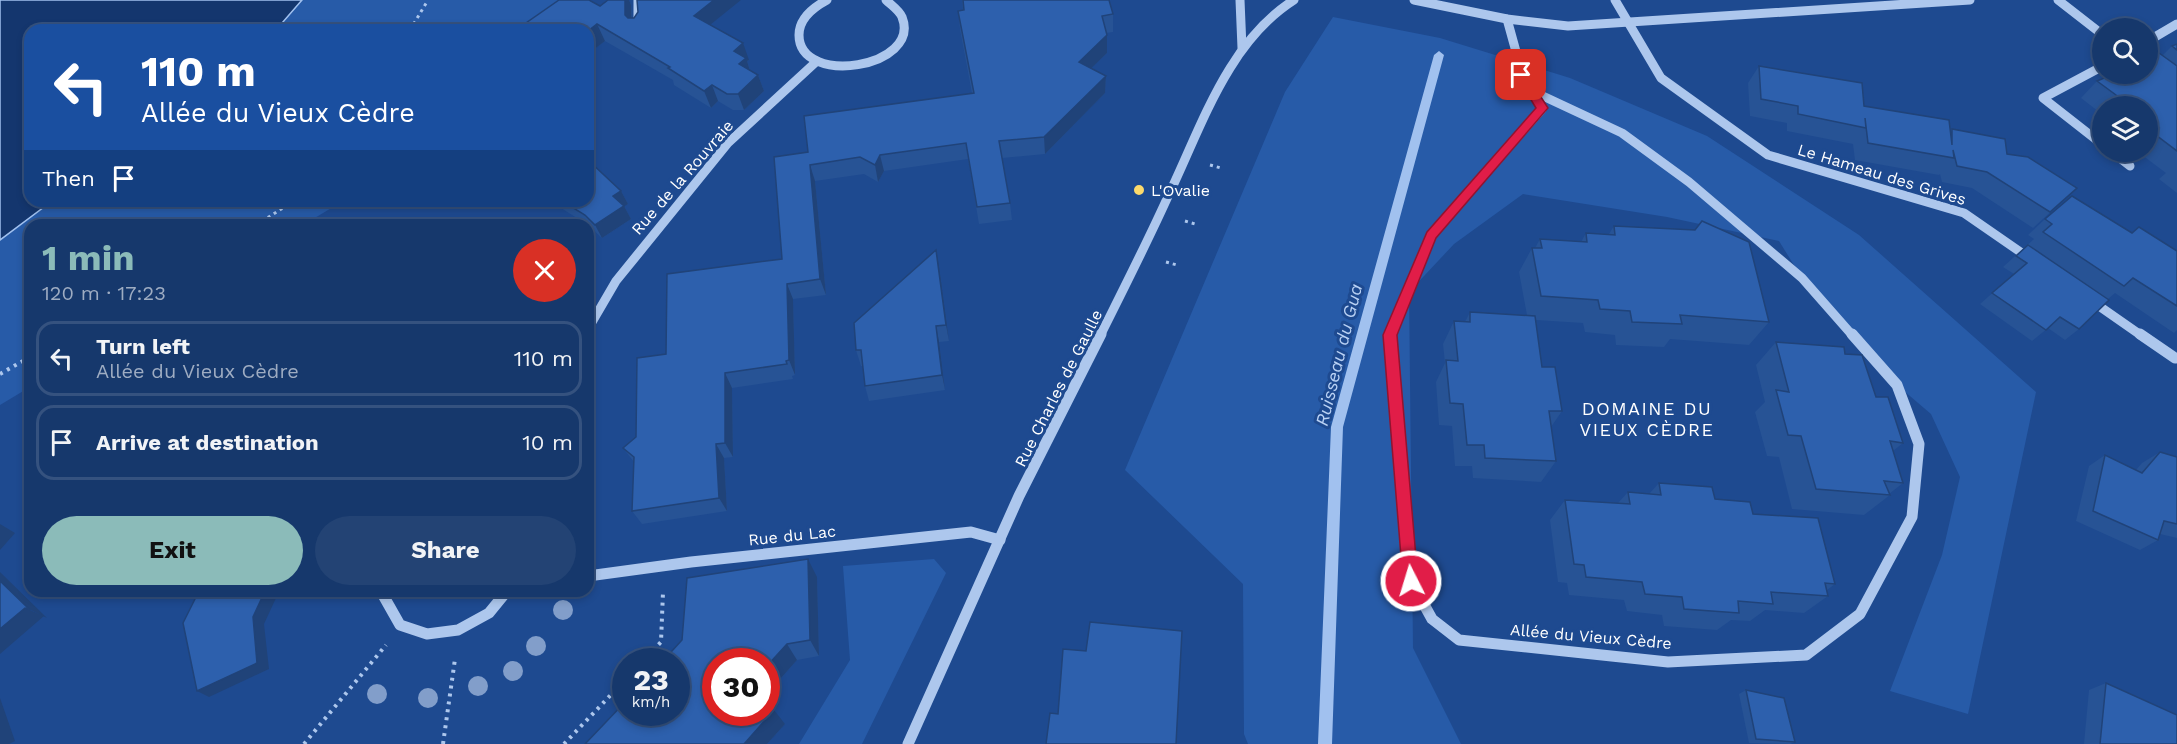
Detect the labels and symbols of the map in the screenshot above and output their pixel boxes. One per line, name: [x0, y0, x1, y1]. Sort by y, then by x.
pin: [1495, 49, 1546, 100]
street label: Rue de la Rouvraie: [627, 116, 737, 239]
street label: Le Hameau des Grives: [1795, 140, 1968, 209]
place label: L'Ovalie: [1151, 181, 1210, 200]
marker: L'Ovalie: [1132, 183, 1146, 197]
water label: Ruisseau du Gua: [1311, 282, 1366, 428]
street label: Rue Charles de Gaulle: [1011, 307, 1106, 470]
district label: DOMAINE DU VIEUX CÈDRE: [1580, 398, 1714, 440]
street label: Rue du Lac: [747, 521, 837, 550]
position arrow: [1379, 549, 1443, 613]
street label: Allée du Vieux Cèdre: [1509, 620, 1673, 653]
speed limit sign: 30: [702, 648, 780, 726]

